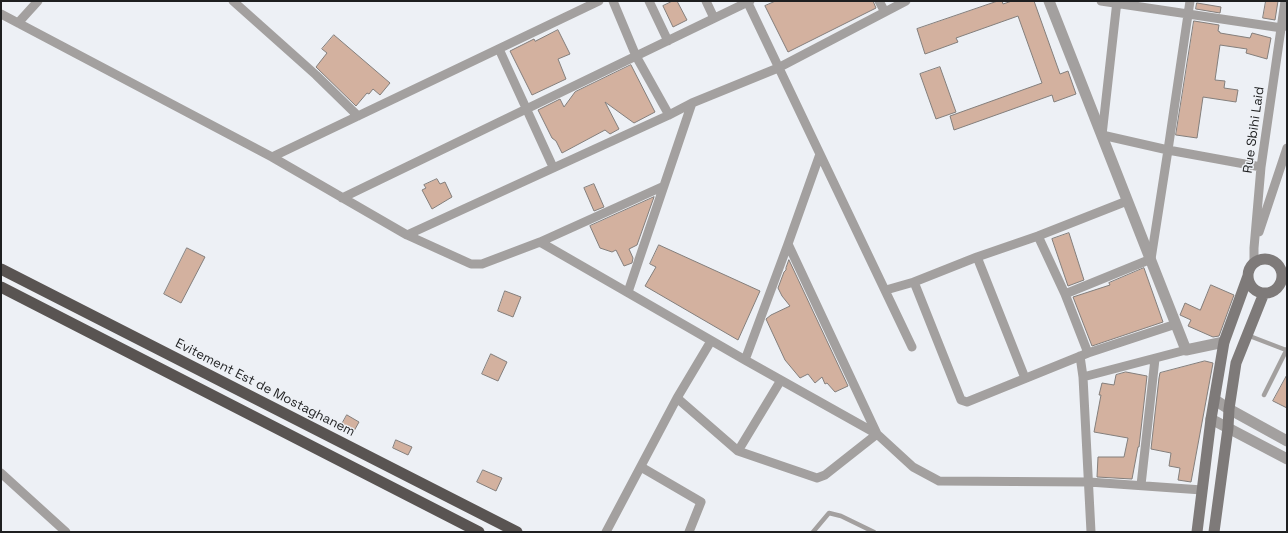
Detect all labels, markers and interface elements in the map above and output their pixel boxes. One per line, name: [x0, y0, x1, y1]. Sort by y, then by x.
street label: Rue Sbihi Laid: [1240, 86, 1268, 174]
street label: Evitement Est de Mostaghanem: [173, 336, 357, 440]

